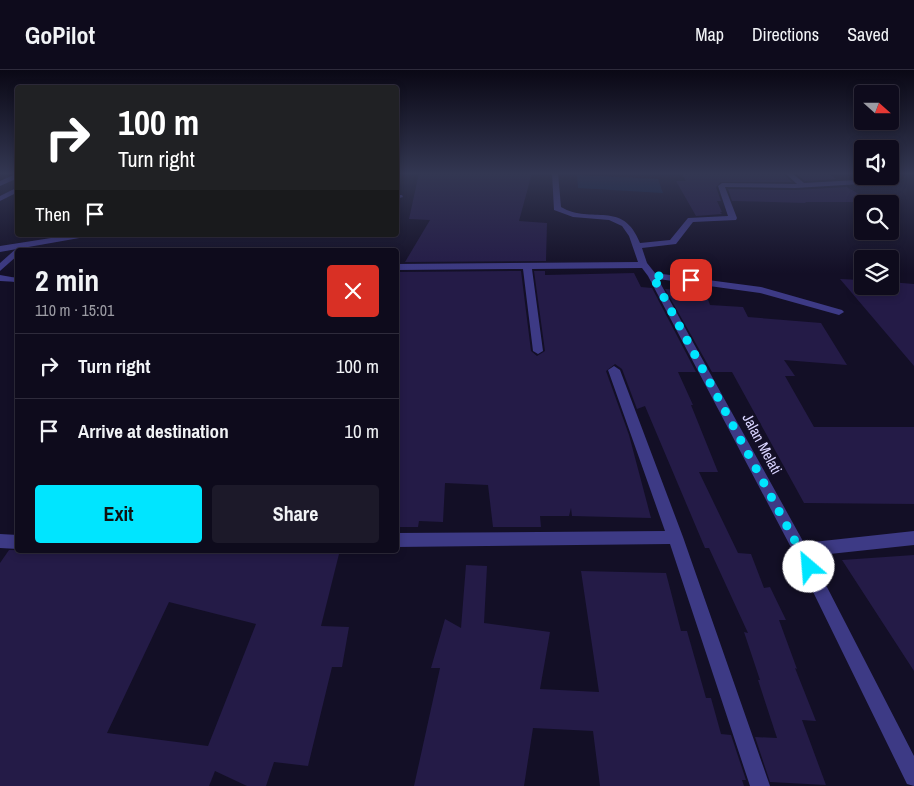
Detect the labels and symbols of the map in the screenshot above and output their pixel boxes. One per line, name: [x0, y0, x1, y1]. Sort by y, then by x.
north arrow: [854, 85, 899, 130]
pin: [670, 259, 712, 301]
street label: Jalan Melati: [738, 410, 787, 478]
position arrow: [782, 540, 834, 592]

